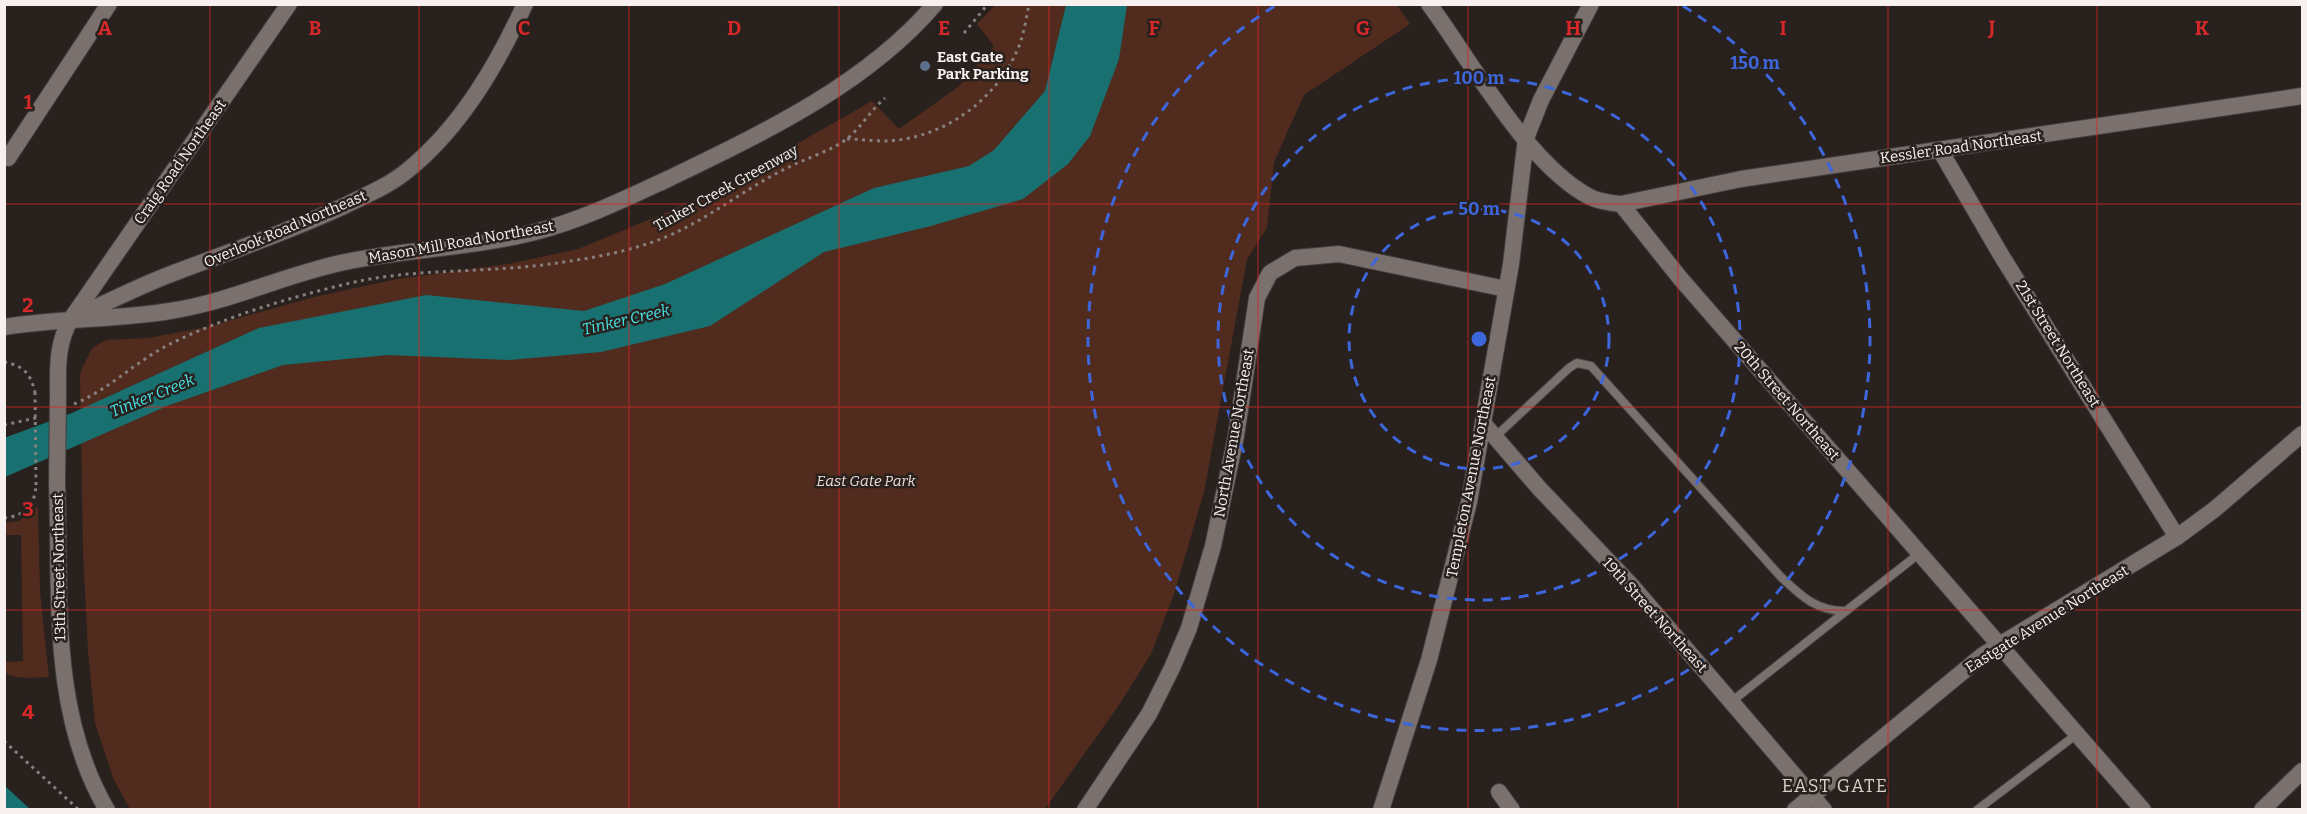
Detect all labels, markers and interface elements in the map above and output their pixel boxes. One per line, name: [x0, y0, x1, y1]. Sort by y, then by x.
text: A: [98, 16, 113, 40]
text: B: [309, 16, 322, 40]
text: C: [518, 16, 530, 40]
text: D: [727, 16, 741, 40]
text: E: [938, 16, 950, 40]
text: F: [1148, 16, 1160, 40]
text: G: [1356, 16, 1370, 40]
text: H: [1565, 16, 1581, 40]
text: I: [1779, 16, 1787, 40]
text: J: [1988, 16, 1996, 40]
text: K: [2195, 16, 2210, 40]
place label: East Gate Park Parking: [937, 48, 1029, 83]
text: 150 m: [1730, 52, 1780, 74]
marker: East Gate Park Parking: [918, 59, 932, 73]
text: 100 m: [1453, 67, 1505, 89]
text: 1: [24, 90, 33, 114]
street label: Craig Road Northeast: [130, 96, 230, 228]
street label: Kessler Road Northeast: [1879, 127, 2044, 167]
street label: Tinker Creek Greenway: [651, 141, 801, 235]
street label: Overlook Road Northeast: [201, 186, 370, 271]
text: 50 m: [1458, 198, 1500, 220]
street label: Mason Mill Road Northeast: [367, 217, 556, 267]
street label: 21st Street Northeast: [2012, 277, 2105, 411]
text: 2: [22, 293, 34, 317]
water label: Tinker Creek: [580, 300, 672, 339]
centre of rings: [1469, 329, 1489, 349]
street label: 20th Street Northeast: [1731, 338, 1844, 464]
street label: North Avenue Northeast: [1210, 347, 1258, 519]
water label: Tinker Creek: [107, 370, 197, 421]
street label: Templeton Avenue Northeast: [1443, 374, 1499, 579]
park label: East Gate Park: [816, 472, 917, 490]
street label: 13th Street Northeast: [49, 492, 69, 641]
text: 3: [22, 497, 34, 521]
street label: 19th Street Northeast: [1599, 554, 1712, 677]
street label: Eastgate Avenue Northeast: [1962, 561, 2132, 677]
text: 4: [22, 700, 34, 724]
district label: EAST GATE: [1782, 775, 1888, 797]

